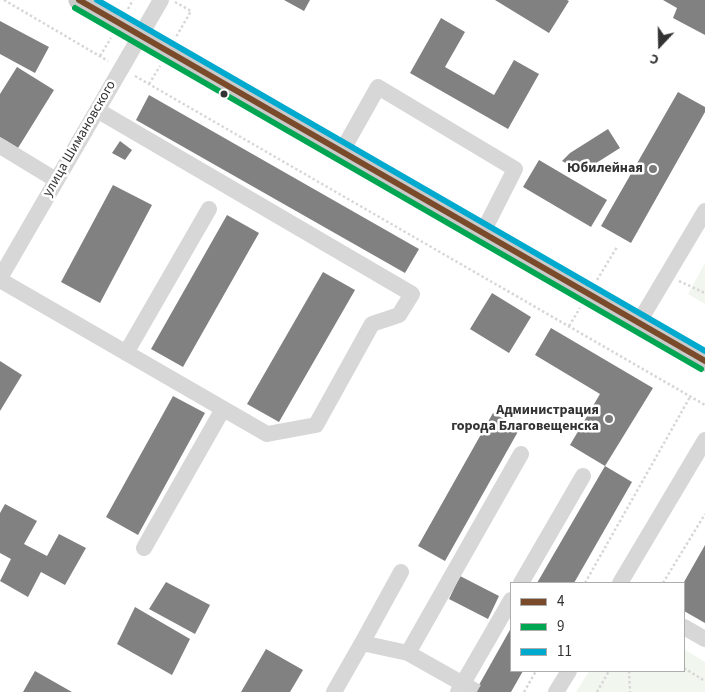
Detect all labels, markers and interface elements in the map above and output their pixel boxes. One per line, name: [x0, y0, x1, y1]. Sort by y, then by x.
north arrow: [635, 20, 685, 70]
text: С: [647, 48, 662, 70]
street label: улица Шимановского: [40, 78, 120, 200]
unlabelled marker: [219, 89, 229, 99]
place label: Юбилейная: [567, 161, 643, 177]
marker: Юбилейная: [647, 163, 659, 175]
place label: Администрация города Благовещенска: [451, 403, 599, 436]
marker: Администрация города Благовещенска: [603, 413, 615, 425]
legend: [510, 582, 685, 672]
text: 4: [557, 591, 564, 612]
text: 9: [557, 616, 564, 637]
text: 11: [557, 641, 572, 662]

